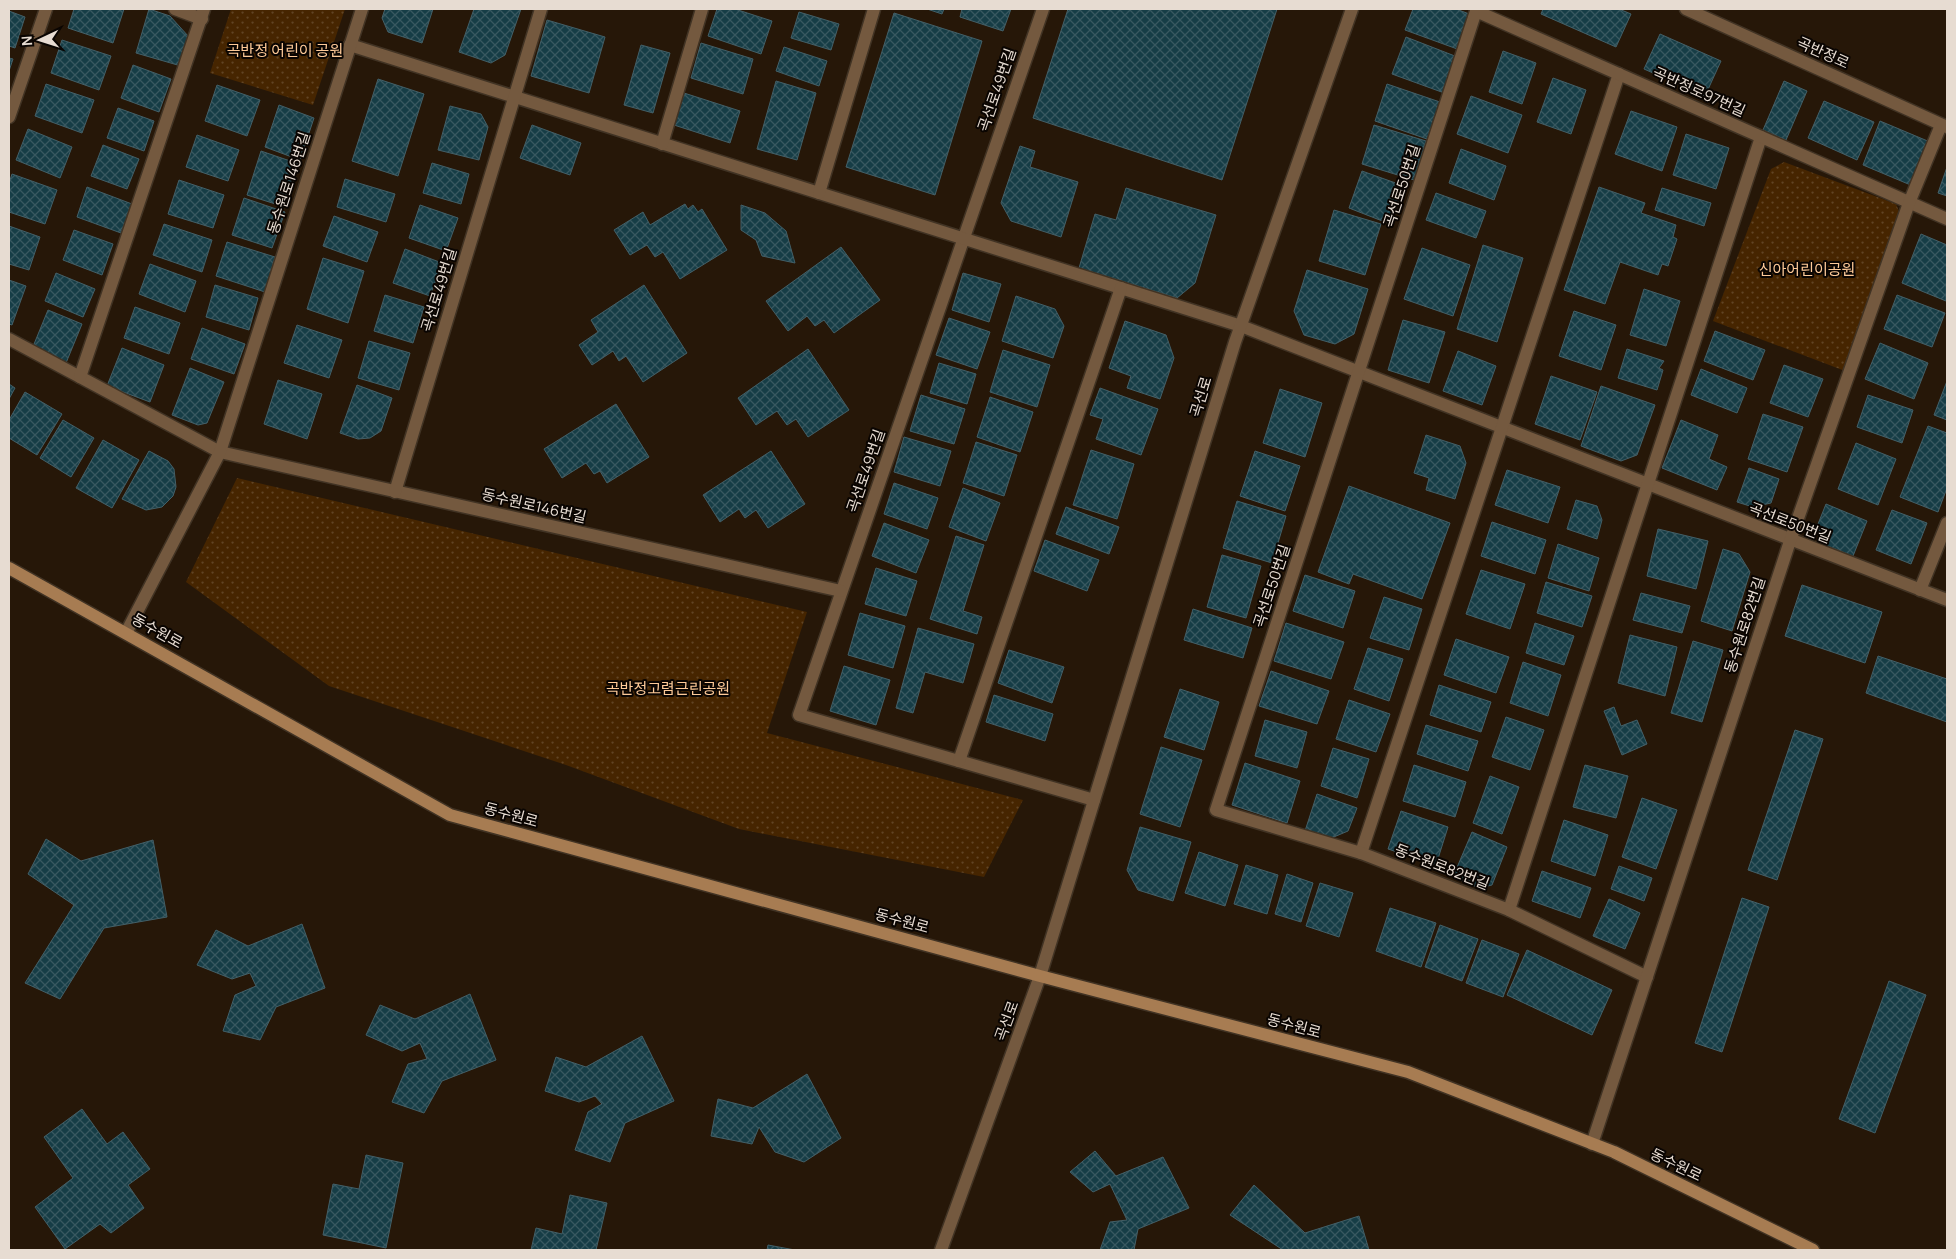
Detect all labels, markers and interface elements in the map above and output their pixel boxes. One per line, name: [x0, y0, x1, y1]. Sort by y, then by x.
north arrow: [15, 15, 65, 65]
street label: 곡반정로: [1794, 32, 1853, 73]
text: N: [17, 35, 36, 47]
park label: 곡반정 어린이 공원: [227, 40, 343, 61]
street label: 곡선로49번길: [972, 45, 1021, 134]
street label: 곡반정로97번길: [1650, 62, 1749, 121]
street label: 동수원로146번길: [262, 129, 315, 237]
street label: 곡선로50번길: [1378, 141, 1425, 230]
street label: 곡선로49번길: [416, 245, 461, 335]
park label: 신아어린이공원: [1759, 259, 1855, 280]
street label: 곡선로: [1184, 374, 1217, 420]
street label: 곡선로49번길: [841, 426, 890, 515]
street label: 동수원로146번길: [480, 483, 589, 528]
street label: 곡선로50번길: [1746, 497, 1834, 548]
street label: 곡선로50번길: [1248, 541, 1295, 630]
street label: 동수원로82번길: [1719, 574, 1770, 676]
street label: 동수원로: [128, 608, 186, 653]
park label: 곡반정고렴근린공원: [606, 678, 730, 699]
street label: 동수원로: [482, 797, 541, 832]
street label: 동수원로82번길: [1392, 839, 1493, 894]
street label: 동수원로: [873, 903, 932, 938]
street label: 곡선로: [990, 998, 1023, 1044]
street label: 동수원로: [1265, 1008, 1324, 1043]
street label: 동수원로: [1647, 1143, 1706, 1186]

